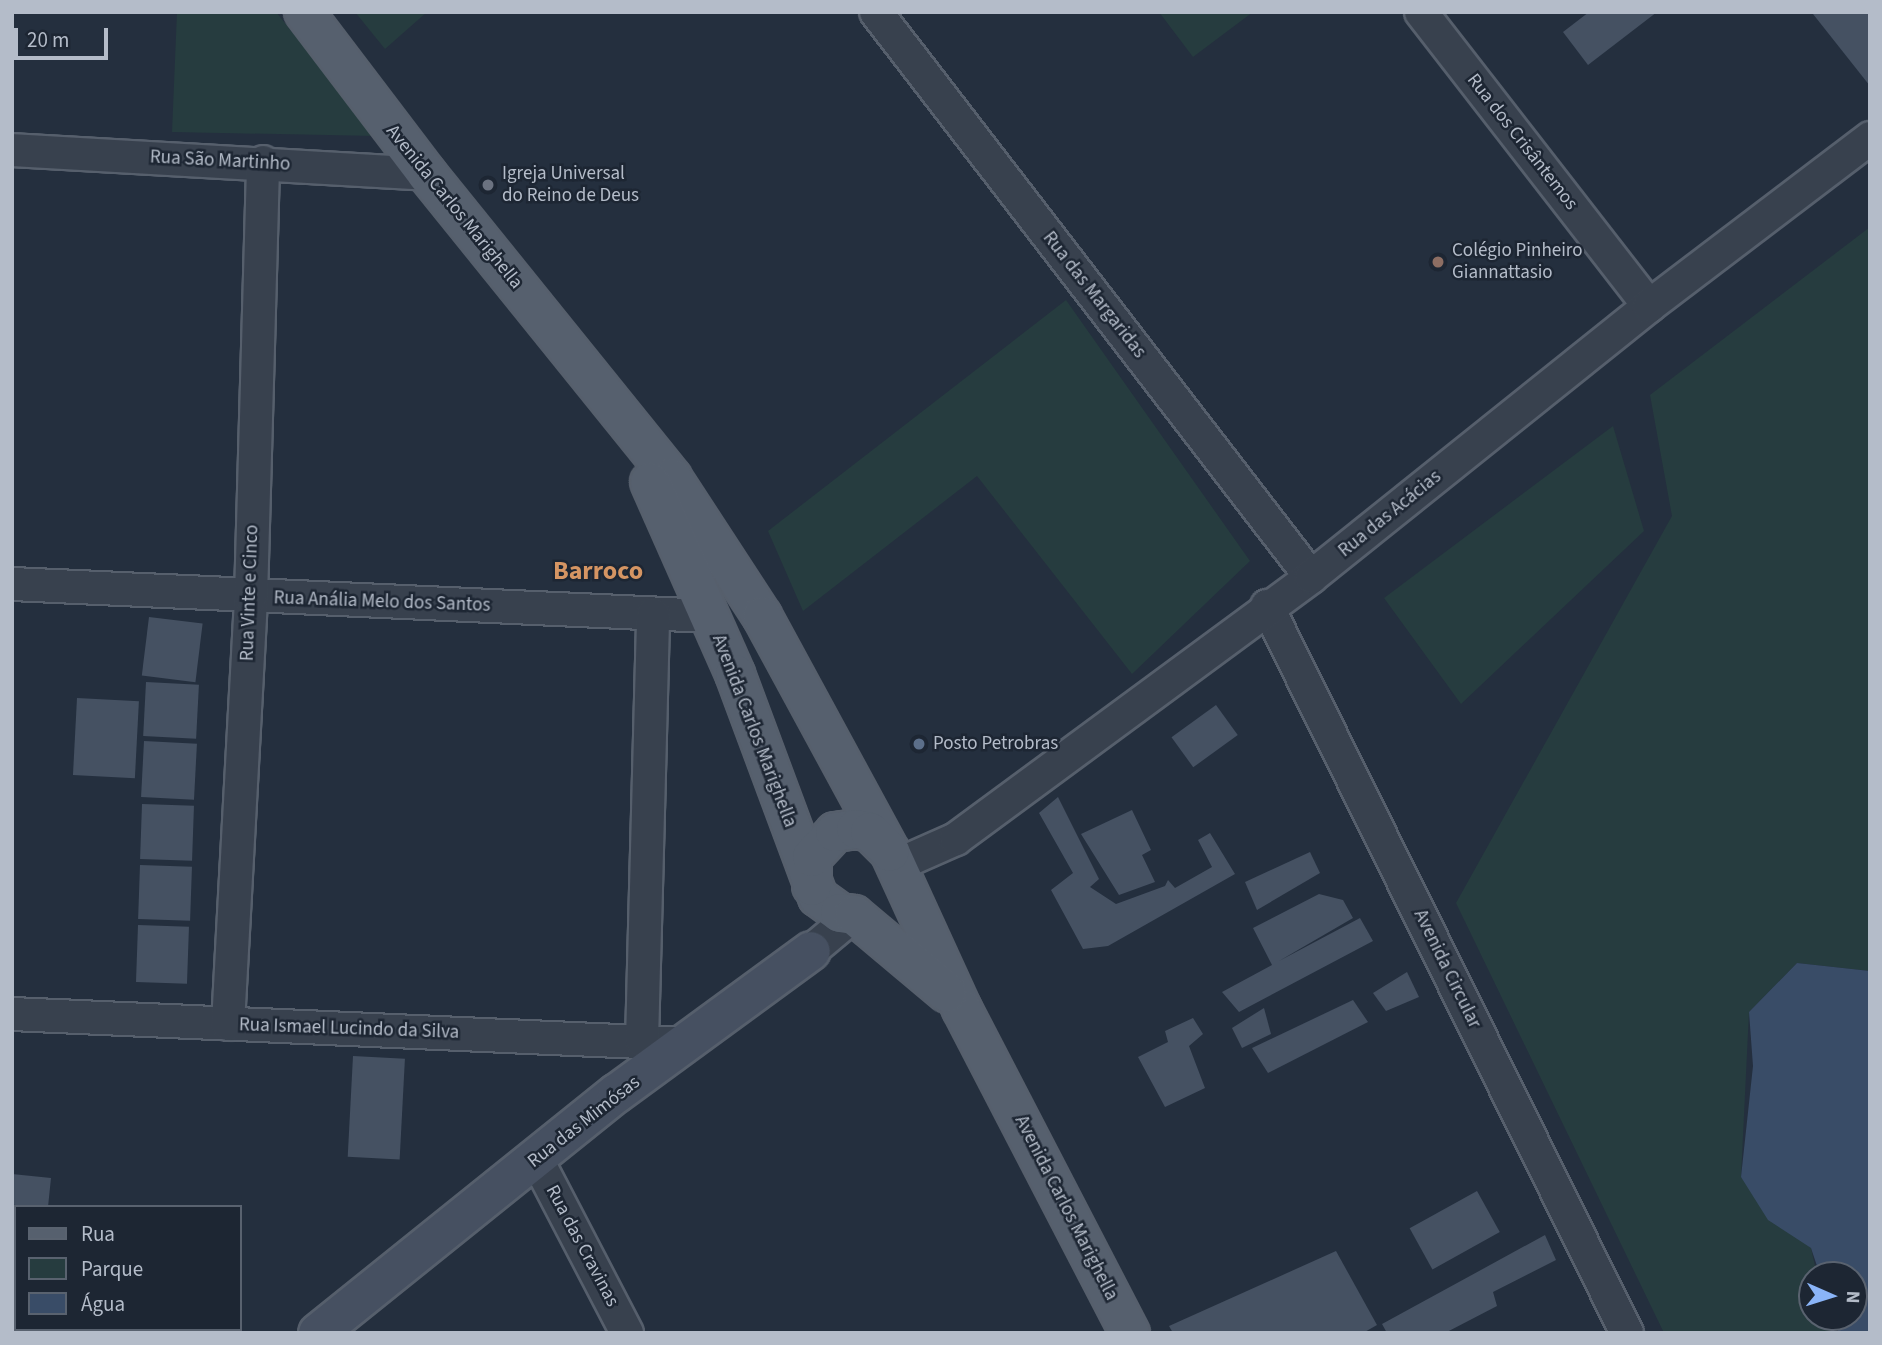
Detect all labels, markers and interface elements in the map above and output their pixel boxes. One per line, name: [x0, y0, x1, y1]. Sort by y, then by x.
scale bar: [18, 14, 112, 58]
text: 20 m: [27, 25, 69, 55]
street label: Rua dos Crisântemos: [1462, 69, 1582, 215]
street label: Avenida Carlos Marighella: [381, 120, 527, 294]
street label: Rua São Martinho: [149, 146, 291, 176]
place label: Igreja Universal do Reino de Deus: [502, 163, 639, 207]
marker: Igreja Universal do Reino de Deus: [480, 177, 496, 193]
street label: Rua das Margaridas: [1037, 227, 1151, 363]
place label: Colégio Pinheiro Giannattasio: [1452, 240, 1583, 284]
marker: Colégio Pinheiro Giannattasio: [1430, 254, 1446, 270]
street label: Rua das Acácias: [1334, 466, 1446, 562]
street label: Rua Vinte e Cinco: [236, 524, 264, 662]
district label: Barroco: [553, 555, 643, 587]
street label: Rua Anália Melo dos Santos: [273, 587, 491, 617]
street label: Avenida Carlos Marighella: [707, 631, 801, 831]
place label: Posto Petrobras: [933, 733, 1058, 755]
marker: Posto Petrobras: [911, 736, 927, 752]
street label: Avenida Circular: [1408, 906, 1486, 1032]
street label: Rua Ismael Lucindo da Silva: [239, 1014, 459, 1044]
street label: Rua das Mimósas: [523, 1071, 645, 1173]
street label: Avenida Carlos Marighella: [1009, 1112, 1123, 1304]
street label: Rua das Cravinas: [540, 1181, 624, 1311]
legend: [14, 1205, 242, 1331]
text: Rua: [81, 1219, 115, 1249]
text: Parque: [81, 1254, 143, 1284]
north arrow: [1798, 1261, 1868, 1331]
text: Água: [81, 1289, 125, 1319]
text: N: [1839, 1290, 1866, 1304]

